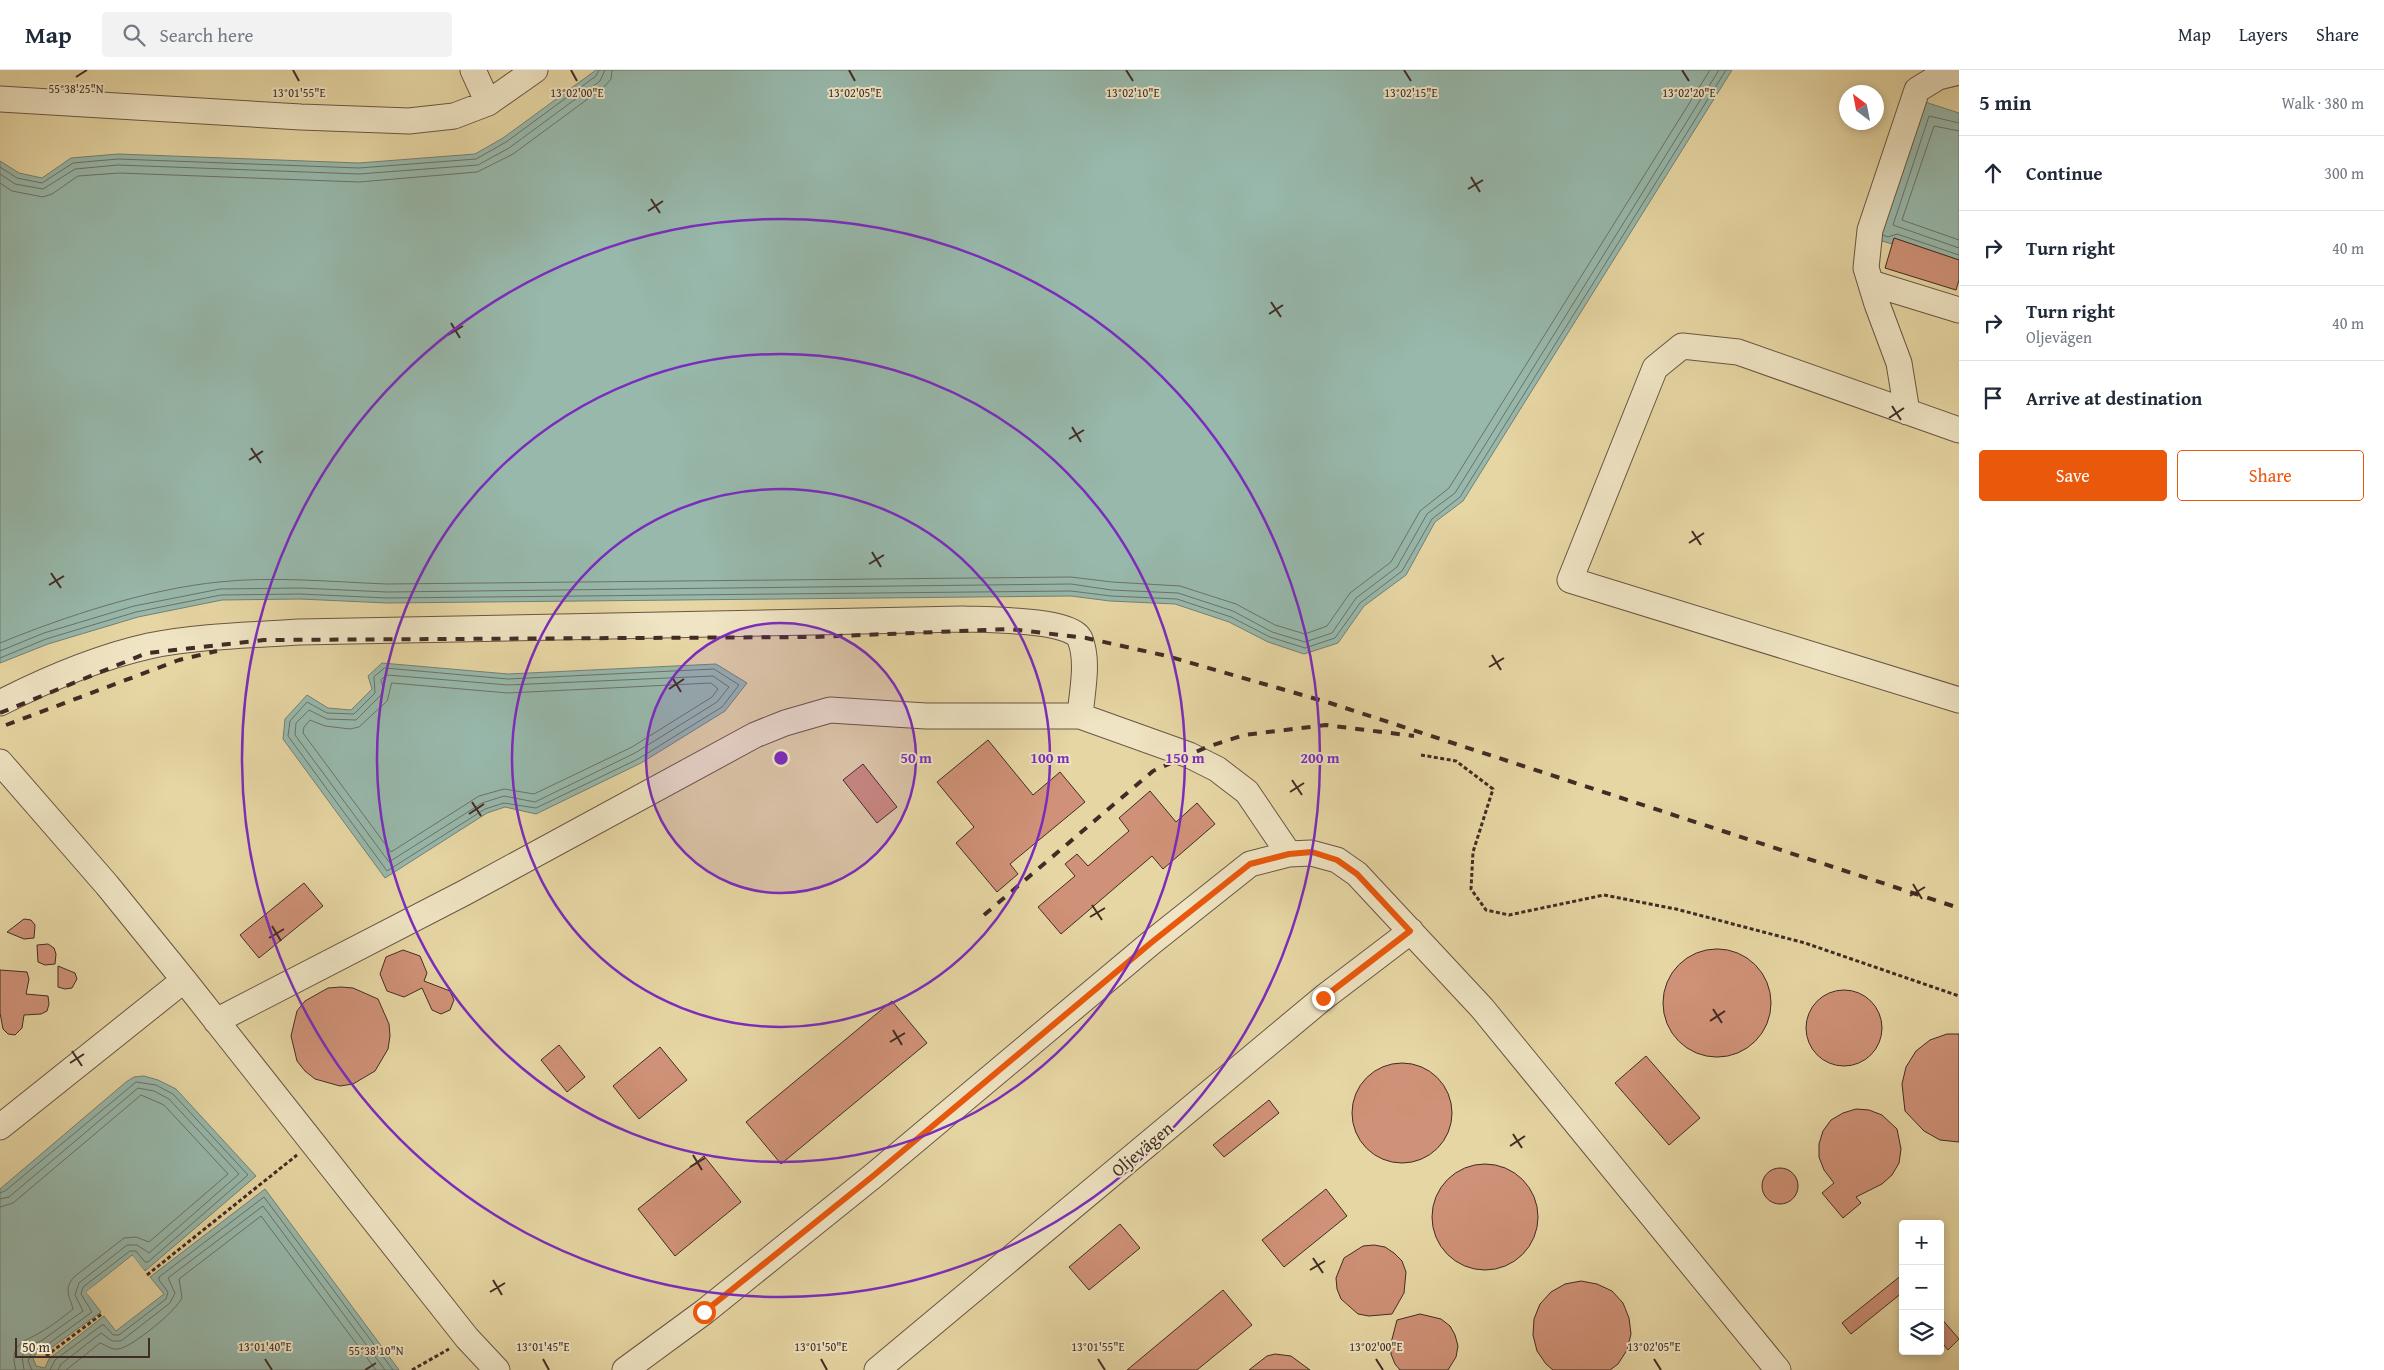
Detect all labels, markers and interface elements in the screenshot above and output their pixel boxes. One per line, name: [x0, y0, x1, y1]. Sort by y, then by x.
search box: [102, 12, 452, 57]
text: Map: [25, 17, 72, 52]
icon: search: [120, 21, 148, 49]
text: Search here: [160, 21, 253, 49]
text: Map: [2178, 21, 2211, 48]
text: Layers: [2239, 21, 2288, 48]
text: Share: [2316, 21, 2359, 48]
text: 55°38'25"N: [48, 80, 104, 97]
text: 13°01'55"E: [272, 84, 326, 101]
text: 13°02'00"E: [550, 84, 604, 101]
text: 13°02'05"E: [828, 84, 882, 101]
text: 13°02'10"E: [1106, 84, 1160, 101]
text: 13°02'15"E: [1384, 84, 1438, 101]
text: 13°02'20"E: [1662, 84, 1716, 101]
north arrow: [1839, 85, 1884, 130]
text: 5 min: [1979, 87, 2031, 118]
text: Walk · 380 m: [2281, 91, 2364, 115]
icon: ahead: [1979, 159, 2007, 187]
text: Continue: [2026, 159, 2103, 187]
text: 300 m: [2324, 161, 2364, 185]
icon: right: [1979, 234, 2007, 262]
text: Turn right: [2026, 234, 2115, 262]
text: 40 m: [2332, 236, 2364, 260]
text: Turn right: [2026, 297, 2115, 325]
icon: right: [1979, 309, 2007, 337]
text: 40 m: [2332, 311, 2364, 335]
text: Oljevägen: [2026, 325, 2092, 349]
icon: arrive: [1979, 384, 2007, 412]
text: Arrive at destination: [2026, 384, 2202, 412]
button: Save: [1979, 450, 2167, 501]
button: Share: [2177, 450, 2364, 501]
text: 50 m: [900, 747, 932, 768]
text: 100 m: [1030, 747, 1070, 768]
text: 150 m: [1165, 747, 1205, 768]
text: 200 m: [1300, 747, 1340, 768]
centre of rings: [772, 749, 790, 767]
route end: [1312, 987, 1335, 1010]
street label: Oljevägen: [1105, 1115, 1179, 1183]
map controls: [1899, 1220, 1944, 1355]
button: +: [1899, 1220, 1944, 1265]
button: −: [1899, 1265, 1944, 1310]
route start: [693, 1301, 716, 1324]
button: layers: [1899, 1310, 1944, 1355]
scale bar: [15, 1335, 150, 1358]
text: 50 m: [22, 1337, 50, 1357]
text: 13°01'40"E: [238, 1338, 292, 1355]
text: 13°01'45"E: [516, 1338, 570, 1355]
text: 13°01'50"E: [794, 1338, 848, 1355]
text: 13°01'55"E: [1071, 1338, 1125, 1355]
text: 13°02'00"E: [1349, 1338, 1403, 1355]
text: 13°02'05"E: [1627, 1338, 1681, 1355]
text: 55°38'10"N: [348, 1342, 404, 1359]

